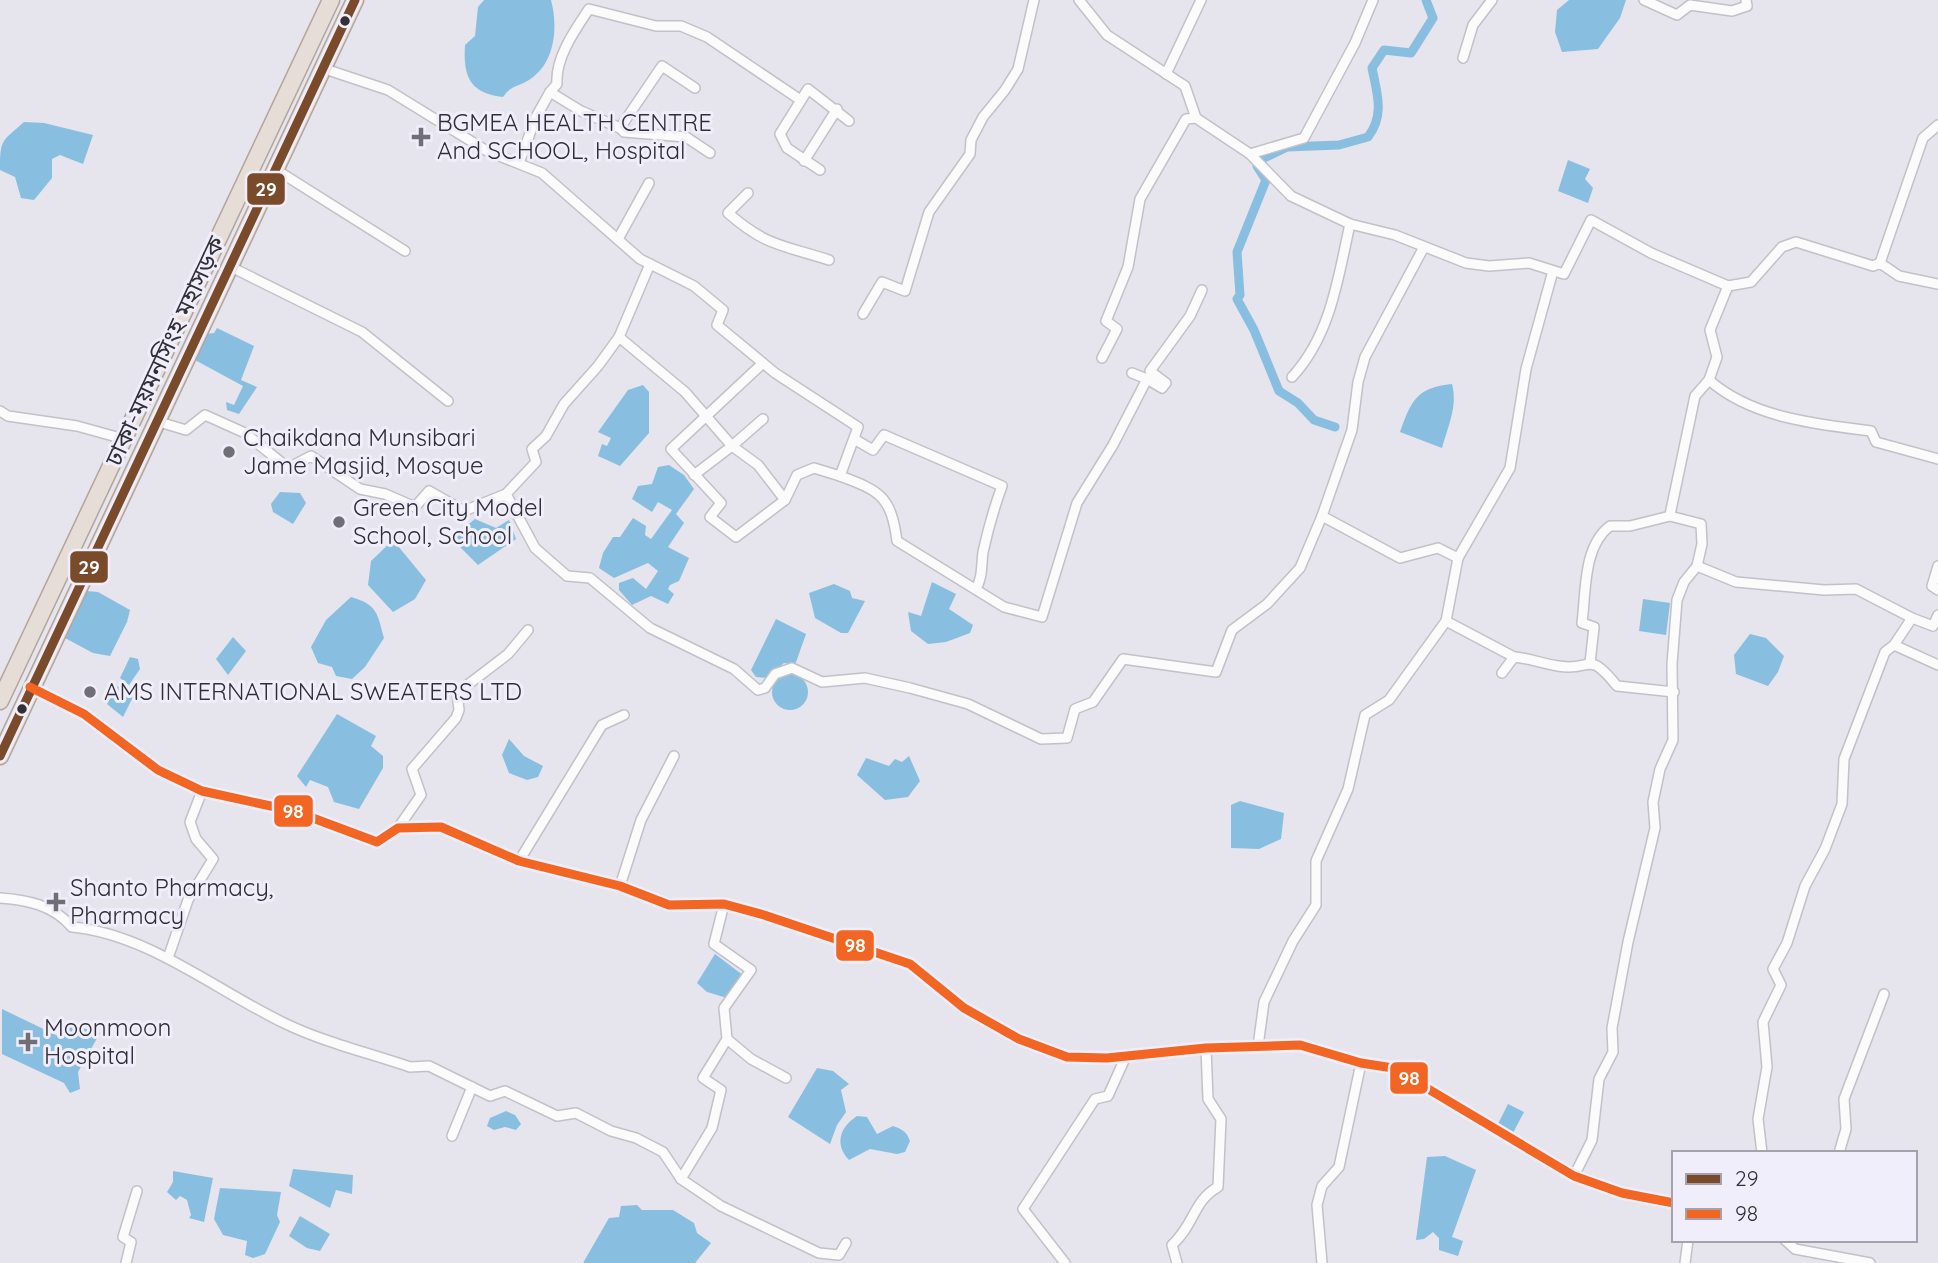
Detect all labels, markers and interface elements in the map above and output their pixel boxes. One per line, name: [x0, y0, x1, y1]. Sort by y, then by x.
unlabelled marker: [338, 14, 352, 28]
place label: BGMEA HEALTH CENTRE And SCHOOL, Hospital: [437, 107, 712, 165]
marker: BGMEA HEALTH CENTRE And SCHOOL, Hospital: [411, 127, 431, 147]
line badge: 29: [246, 172, 286, 206]
text: 29: [255, 177, 277, 201]
street label: ঢাকা-ময়মনসিংহ মহাসড়ক: [97, 230, 231, 471]
place label: Chaikdana Munsibari Jame Masjid, Mosque: [243, 422, 484, 480]
marker: Chaikdana Munsibari Jame Masjid, Mosque: [221, 444, 237, 460]
place label: Green City Model School, School: [353, 492, 543, 550]
marker: Green City Model School, School: [331, 514, 347, 530]
line badge: 29: [69, 550, 109, 584]
text: 29: [78, 555, 100, 579]
place label: AMS INTERNATIONAL SWEATERS LTD: [104, 676, 522, 706]
marker: AMS INTERNATIONAL SWEATERS LTD: [82, 684, 98, 700]
unlabelled marker: [15, 702, 29, 716]
line badge: 98: [273, 794, 314, 828]
text: 98: [282, 799, 304, 823]
place label: Shanto Pharmacy, Pharmacy: [70, 872, 273, 930]
marker: Shanto Pharmacy, Pharmacy: [48, 894, 64, 910]
line badge: 98: [835, 929, 875, 962]
text: 98: [844, 933, 866, 957]
place label: Moonmoon Hospital: [44, 1012, 171, 1070]
marker: Moonmoon Hospital: [18, 1032, 38, 1052]
line badge: 98: [1389, 1061, 1429, 1095]
text: 98: [1398, 1066, 1420, 1090]
legend: [1672, 1151, 1917, 1242]
text: 29: [1735, 1165, 1758, 1191]
text: 98: [1735, 1200, 1758, 1226]

